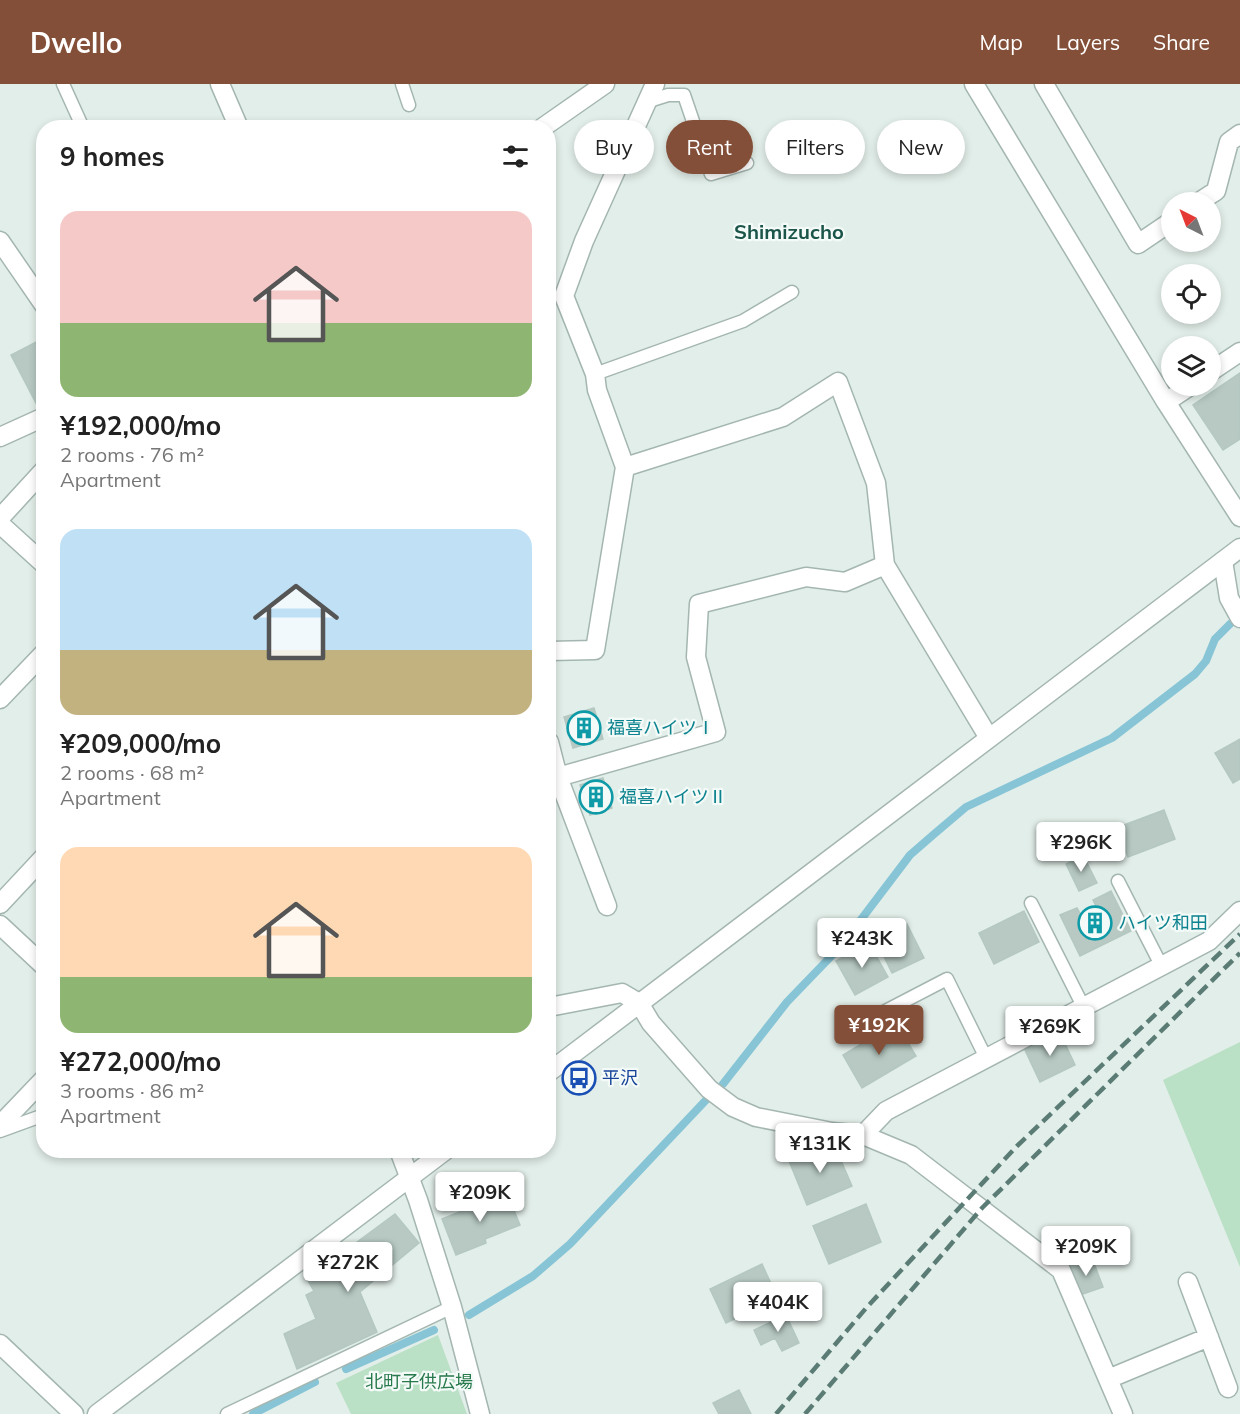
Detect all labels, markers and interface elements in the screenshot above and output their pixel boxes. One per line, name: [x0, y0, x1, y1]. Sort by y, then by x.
text: Dwello: [30, 25, 122, 60]
text: Map: [980, 29, 1023, 55]
text: Layers: [1056, 29, 1120, 55]
text: Share: [1153, 29, 1210, 55]
chip: Buy: [574, 120, 654, 174]
chip: Rent: [666, 120, 753, 174]
chip: Filters: [765, 120, 865, 174]
chip: New: [877, 120, 965, 174]
text: 9 homes: [60, 140, 164, 173]
icon: filters: [499, 140, 532, 173]
north arrow: [1161, 192, 1221, 252]
map controls: [1161, 192, 1221, 396]
district label: Shimizucho: [734, 219, 844, 244]
icon: home: [242, 250, 350, 358]
button: locate: [1161, 264, 1221, 324]
button: layers: [1161, 336, 1221, 396]
text: ¥192,000/mo: [60, 409, 221, 442]
text: 2 rooms · 76 m²: [60, 442, 204, 467]
text: Apartment: [60, 467, 161, 492]
icon: home: [242, 568, 350, 676]
building icon: 福喜ハイツⅠ: [566, 710, 602, 746]
place label: 福喜ハイツⅠ: [607, 716, 715, 739]
text: ¥209,000/mo: [60, 727, 221, 760]
text: 2 rooms · 68 m²: [60, 760, 204, 785]
building icon: 福喜ハイツⅡ: [578, 779, 614, 815]
text: Apartment: [60, 785, 161, 810]
place label: 福喜ハイツⅡ: [619, 785, 727, 808]
pin: ¥296K: [1039, 822, 1123, 873]
text: ¥296K: [1050, 829, 1112, 854]
icon: home: [242, 886, 350, 994]
building icon: ハイツ和田: [1077, 905, 1113, 941]
place label: ハイツ和田: [1118, 911, 1208, 934]
pin: ¥243K: [820, 918, 904, 969]
text: ¥243K: [831, 925, 893, 950]
pin: ¥192K: [837, 1005, 921, 1056]
pin: ¥269K: [1008, 1006, 1092, 1057]
text: ¥192K: [848, 1012, 910, 1037]
text: ¥269K: [1019, 1013, 1081, 1038]
text: ¥272,000/mo: [60, 1045, 221, 1078]
bus stop icon: 平沢: [561, 1060, 597, 1096]
place label: 平沢: [602, 1066, 638, 1089]
text: 3 rooms · 86 m²: [60, 1078, 204, 1103]
text: Apartment: [60, 1103, 161, 1128]
pin: ¥131K: [778, 1123, 862, 1174]
text: ¥131K: [789, 1130, 851, 1155]
pin: ¥209K: [438, 1172, 522, 1223]
text: ¥209K: [449, 1179, 511, 1204]
pin: ¥209K: [1044, 1226, 1128, 1277]
text: ¥209K: [1055, 1233, 1117, 1258]
pin: ¥272K: [306, 1242, 390, 1293]
text: ¥272K: [317, 1249, 379, 1274]
pin: ¥404K: [736, 1282, 820, 1333]
text: ¥404K: [747, 1289, 809, 1314]
park label: 北町子供広場: [365, 1370, 473, 1393]

